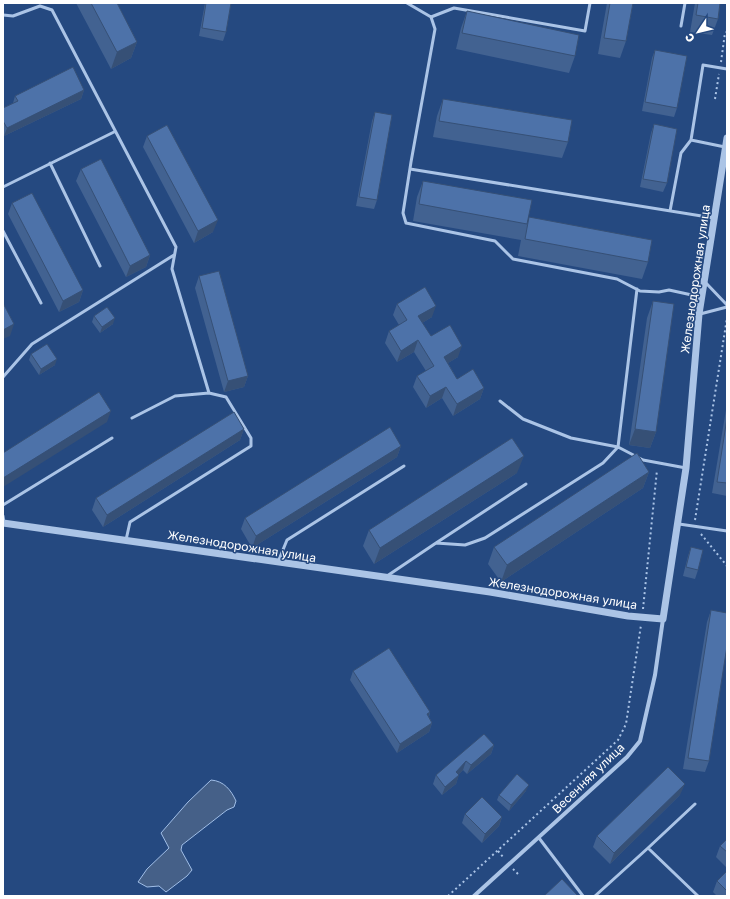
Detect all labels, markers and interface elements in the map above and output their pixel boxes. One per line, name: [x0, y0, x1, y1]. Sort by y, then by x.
north arrow: [678, 12, 718, 52]
text: С: [682, 31, 697, 45]
street label: Железнодорожная улица: [677, 204, 713, 354]
street label: Железнодорожная улица: [167, 527, 317, 565]
street label: Железнодорожная улица: [488, 574, 638, 612]
street label: Весенняя улица: [549, 740, 627, 816]

